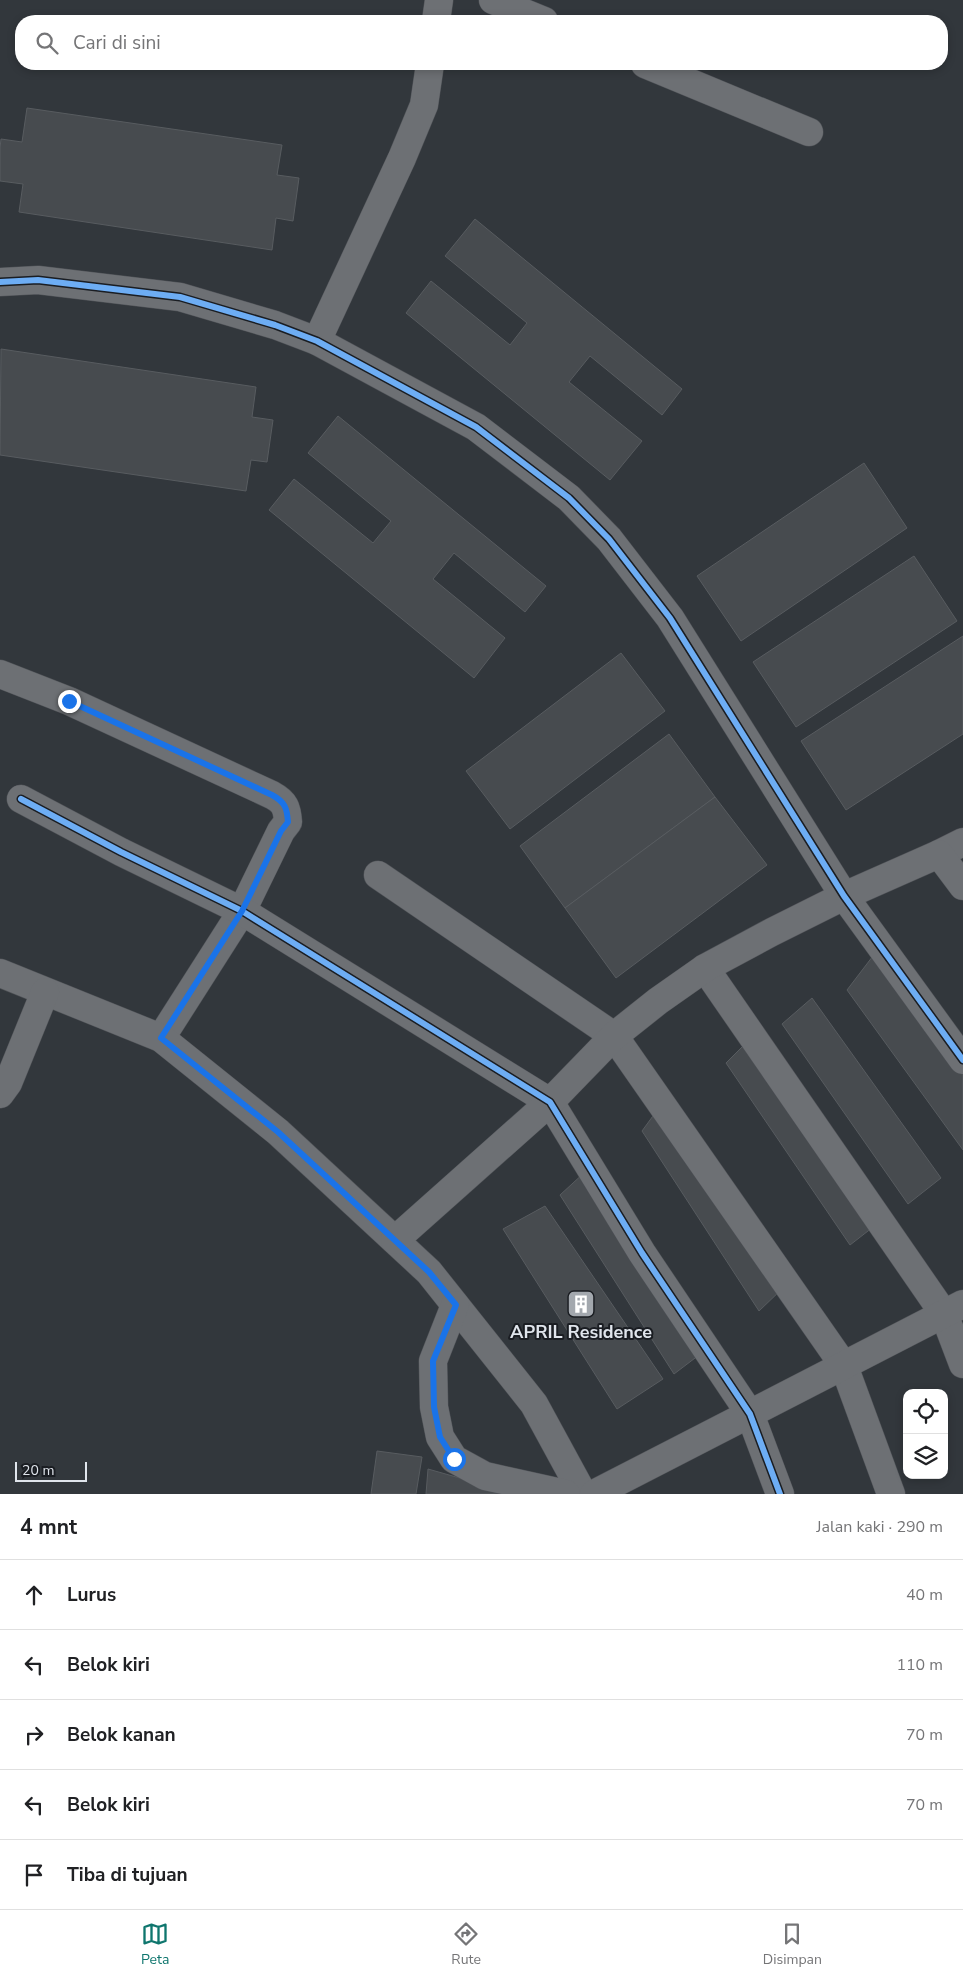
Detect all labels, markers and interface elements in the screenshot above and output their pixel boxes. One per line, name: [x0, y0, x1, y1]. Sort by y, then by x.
search box: [15, 15, 948, 70]
icon: search: [33, 29, 61, 57]
text: Cari di sini: [73, 30, 161, 56]
route end: [58, 690, 81, 713]
building icon: APRIL Residence: [566, 1289, 596, 1319]
place label: APRIL Residence: [510, 1320, 652, 1344]
map controls: [903, 1389, 948, 1479]
button: locate: [903, 1389, 948, 1434]
button: layers: [903, 1434, 948, 1479]
route start: [443, 1448, 466, 1471]
scale bar: [15, 1459, 88, 1482]
text: 20 m: [22, 1461, 54, 1480]
text: 4 mnt: [20, 1513, 77, 1541]
text: Jalan kaki · 290 m: [816, 1516, 943, 1538]
icon: ahead: [20, 1581, 48, 1609]
text: Lurus: [67, 1582, 116, 1608]
text: 40 m: [906, 1584, 943, 1606]
icon: left: [20, 1651, 48, 1679]
text: Belok kiri: [67, 1652, 150, 1678]
text: 110 m: [896, 1654, 943, 1676]
icon: right: [20, 1721, 48, 1749]
text: Belok kanan: [67, 1722, 176, 1748]
text: 70 m: [906, 1724, 943, 1746]
icon: left: [20, 1791, 48, 1819]
text: Belok kiri: [67, 1792, 150, 1818]
text: 70 m: [906, 1794, 943, 1816]
icon: arrive: [20, 1861, 48, 1889]
text: Tiba di tujuan: [67, 1862, 188, 1888]
tab: Peta: [141, 1920, 169, 1969]
tab: Rute: [451, 1920, 481, 1969]
tab: Disimpan: [763, 1920, 822, 1969]

